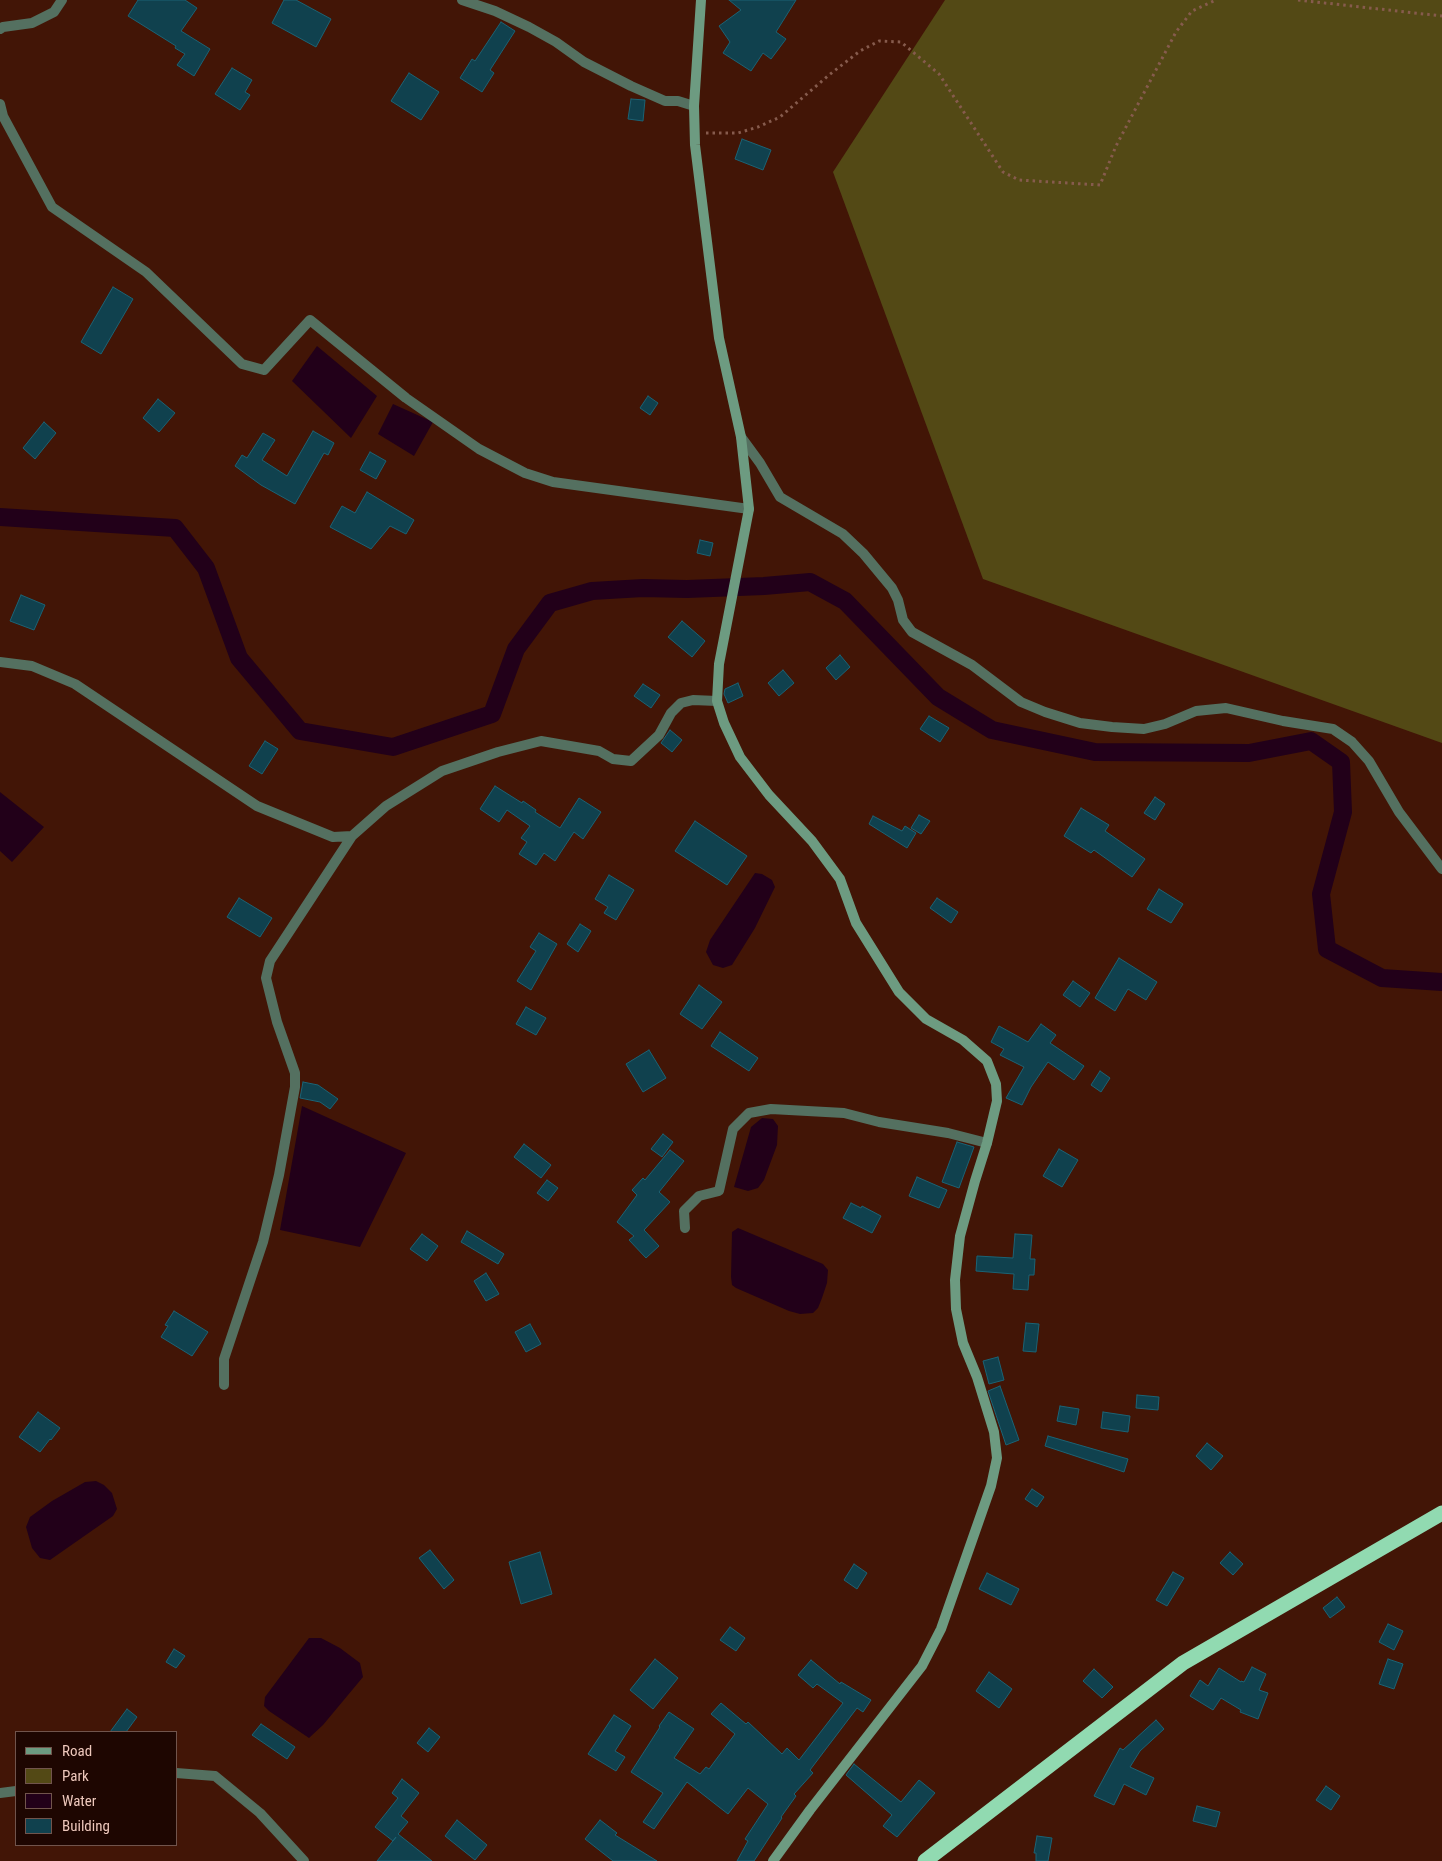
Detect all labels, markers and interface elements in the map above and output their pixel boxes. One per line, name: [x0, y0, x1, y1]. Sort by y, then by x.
legend: [15, 1731, 178, 1846]
text: Road: [62, 1742, 92, 1760]
text: Park: [62, 1767, 89, 1785]
text: Water: [62, 1792, 96, 1810]
text: Building: [62, 1817, 110, 1835]

